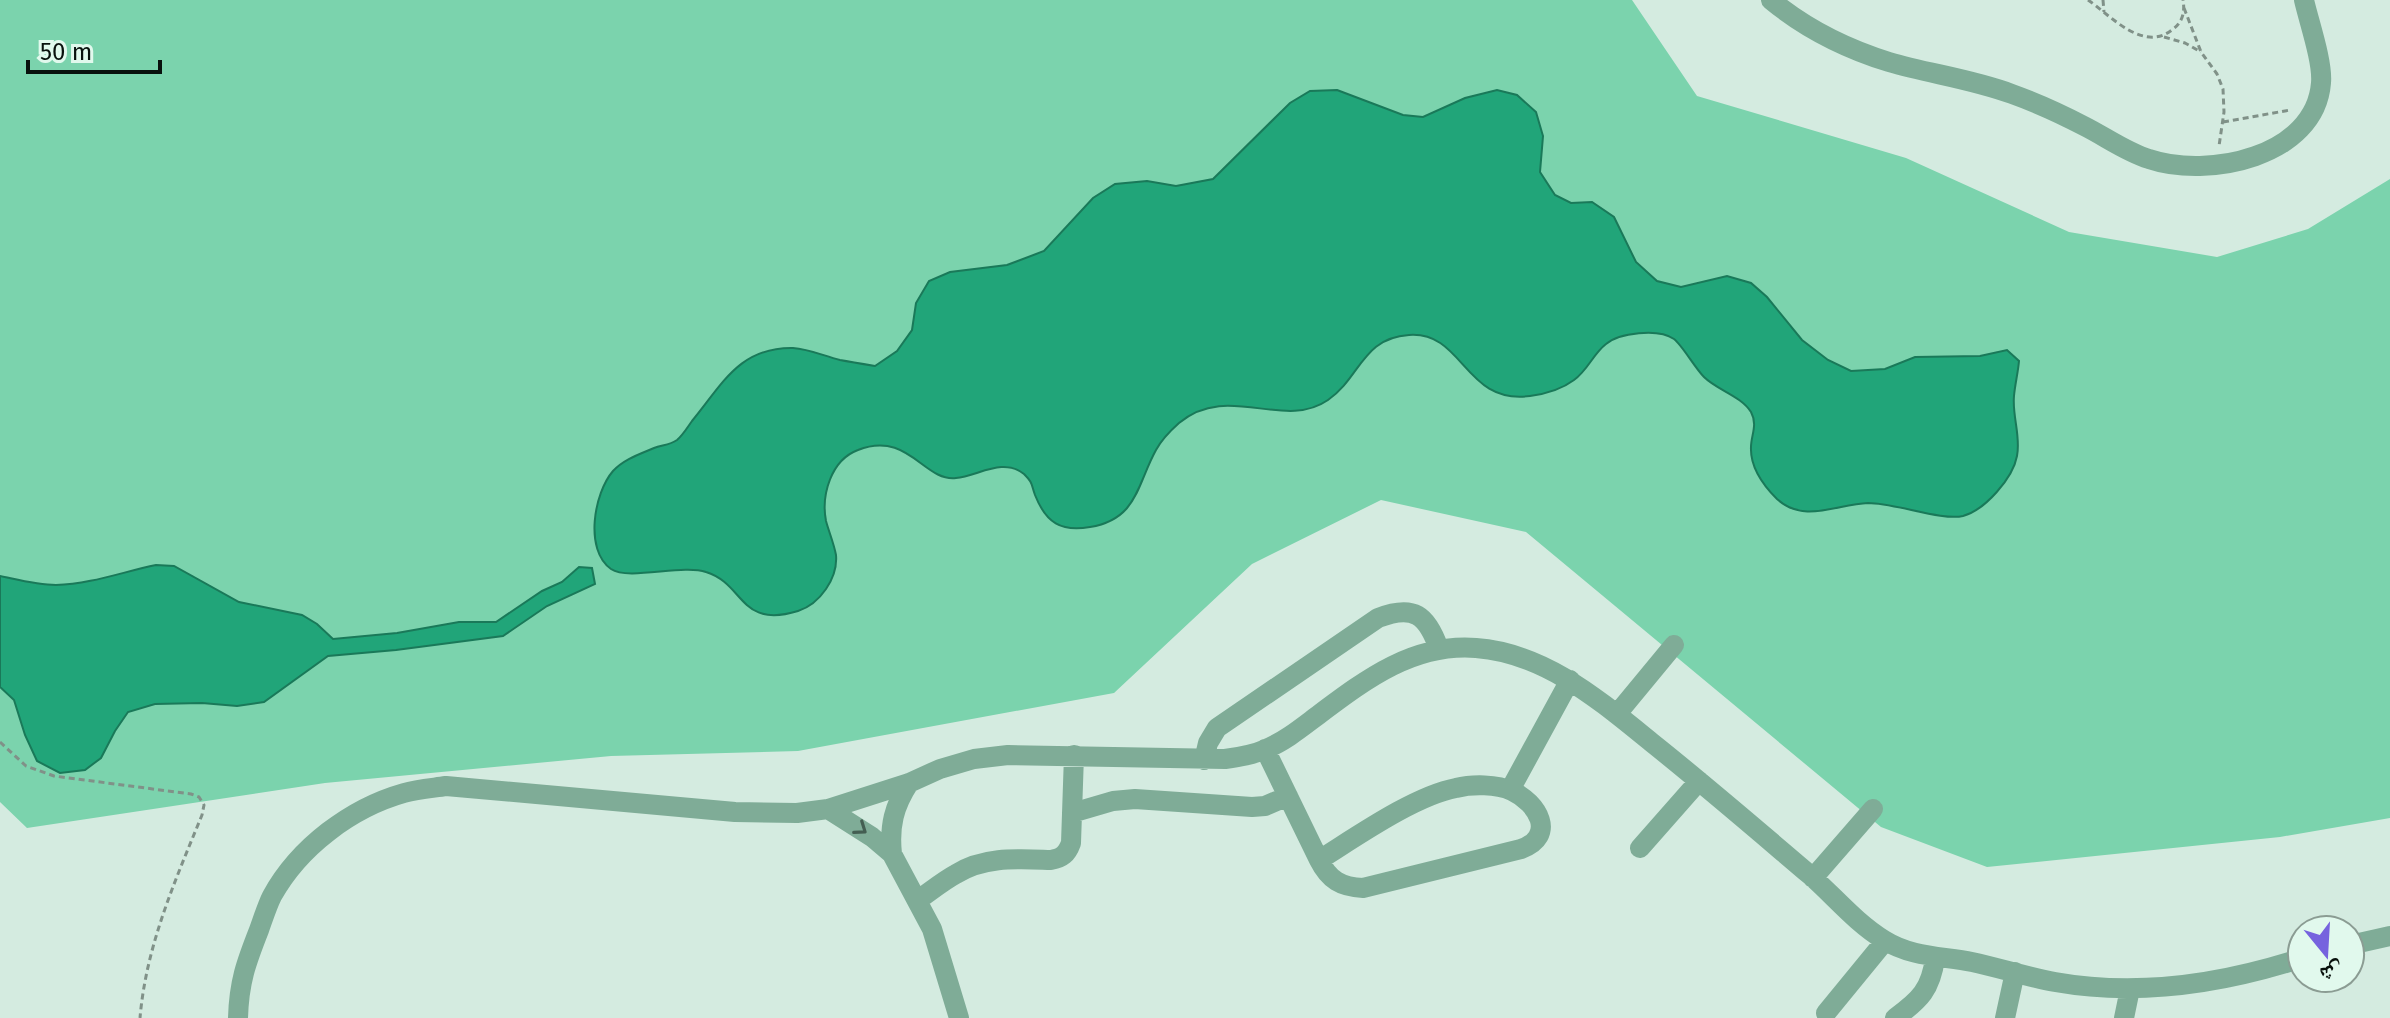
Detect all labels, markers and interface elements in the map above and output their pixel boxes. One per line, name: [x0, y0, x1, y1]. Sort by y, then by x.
scale bar: [28, 24, 160, 74]
text: 50 m: [40, 38, 92, 66]
one-way arrow: [853, 819, 867, 834]
north arrow: [2286, 914, 2366, 994]
text: ش: [2317, 956, 2347, 989]

